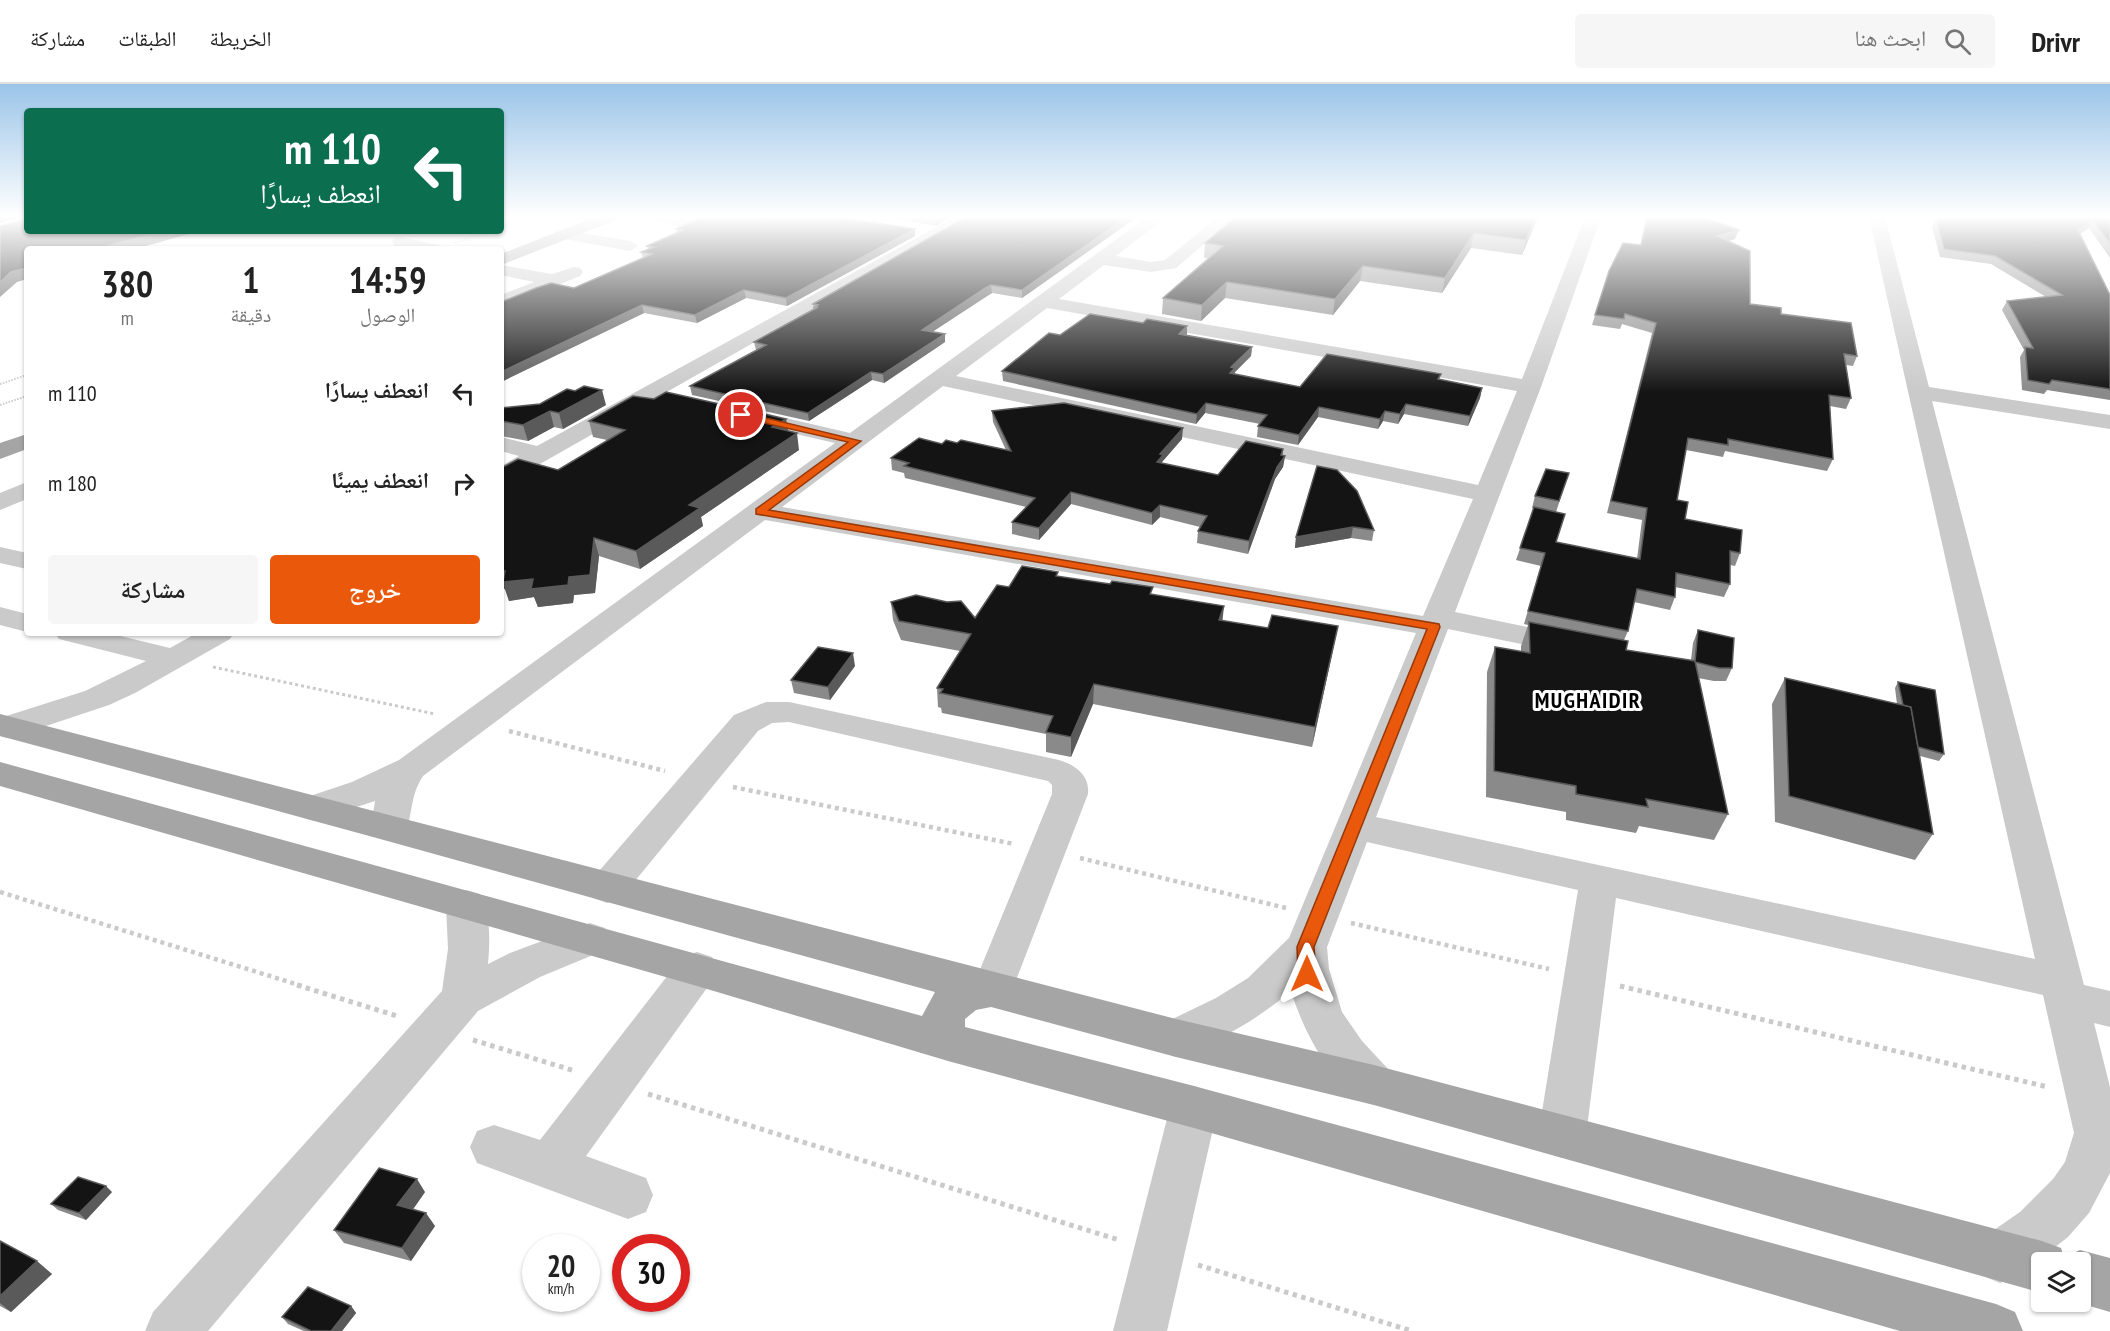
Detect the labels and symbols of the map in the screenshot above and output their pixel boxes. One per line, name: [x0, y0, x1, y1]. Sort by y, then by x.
pin: [715, 389, 766, 440]
district label: MUGHAIDIR: [1535, 686, 1641, 714]
position arrow: [1275, 942, 1339, 1006]
speed limit sign: 30: [612, 1234, 690, 1312]

